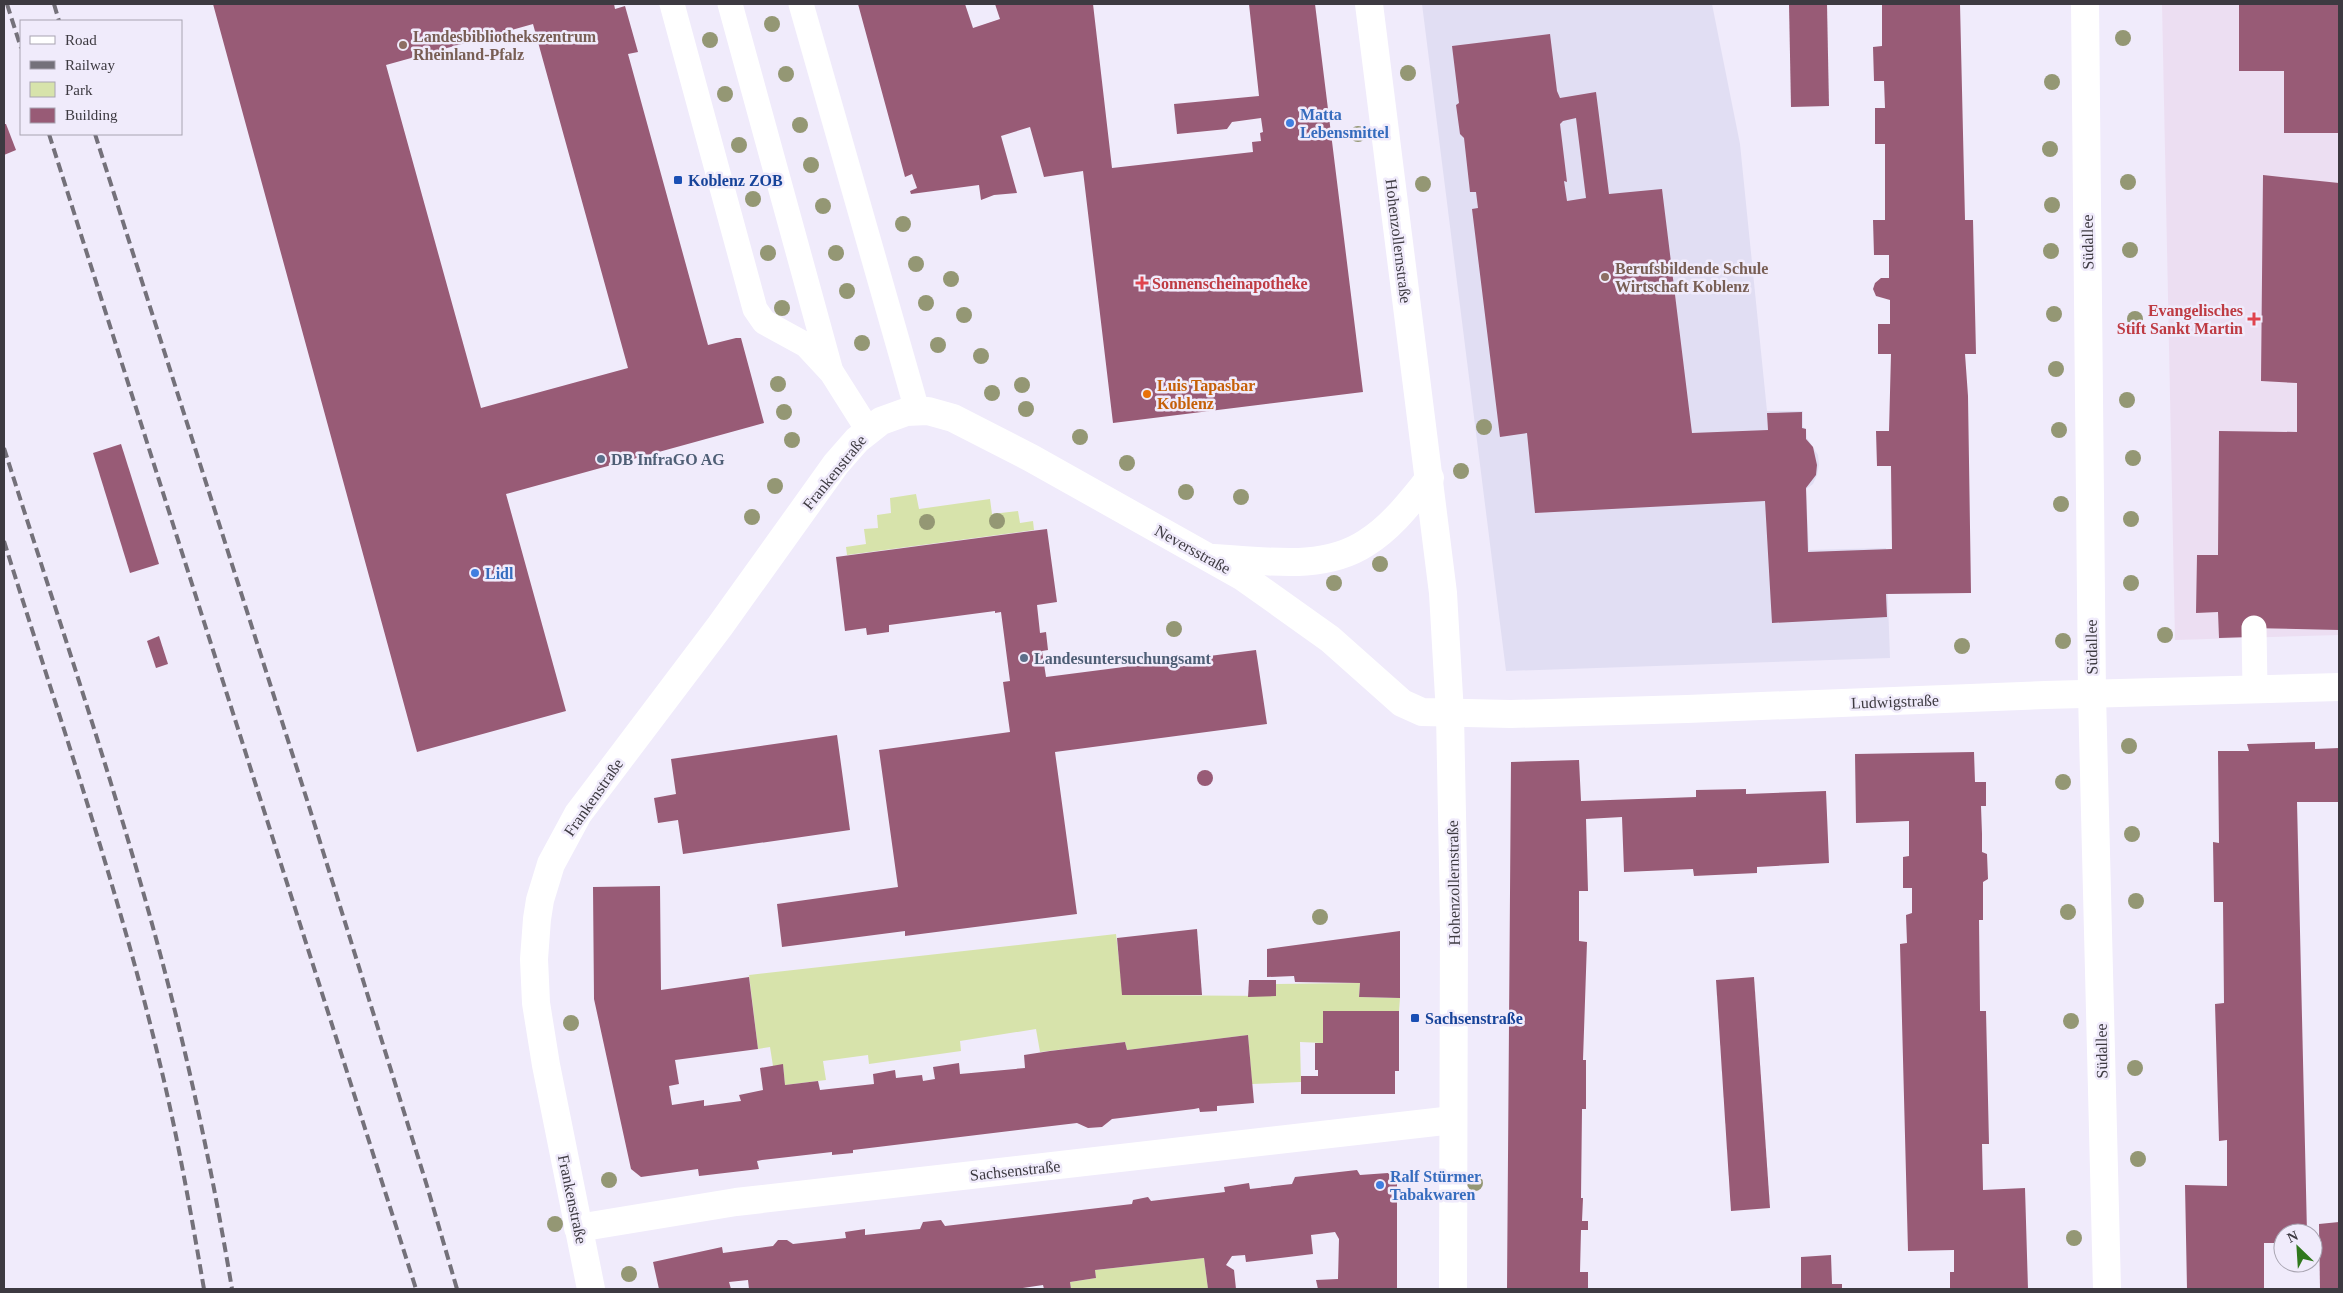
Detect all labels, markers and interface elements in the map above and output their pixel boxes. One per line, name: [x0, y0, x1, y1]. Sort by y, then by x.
legend: [20, 20, 182, 135]
place label: Landesbibliothekszentrum Rheinland-Pfalz: [413, 28, 597, 63]
text: Road: [65, 32, 97, 48]
marker: Landesbibliothekszentrum Rheinland-Pfalz: [397, 39, 409, 51]
text: Railway: [65, 57, 115, 73]
text: Park: [65, 82, 93, 98]
place label: Matta Lebensmittel: [1300, 106, 1389, 141]
text: Building: [65, 107, 118, 123]
marker: Matta Lebensmittel: [1284, 117, 1296, 129]
place label: Koblenz ZOB: [688, 172, 783, 189]
marker: Koblenz ZOB: [672, 174, 684, 186]
street label: Hohenzollernstraße: [1382, 178, 1415, 304]
street label: Südallee: [2079, 214, 2096, 270]
place label: Berufsbildende Schule Wirtschaft Koblenz: [1615, 260, 1768, 295]
marker: Berufsbildende Schule Wirtschaft Koblenz: [1599, 271, 1611, 283]
place label: Sonnenscheinapotheke: [1152, 275, 1308, 293]
marker: Sonnenscheinapotheke: [1136, 277, 1148, 289]
place label: Evangelisches Stift Sankt Martin: [2117, 302, 2243, 337]
marker: Evangelisches Stift Sankt Martin: [2247, 312, 2261, 326]
place label: Luis Tapasbar Koblenz: [1157, 377, 1255, 412]
marker: Luis Tapasbar Koblenz: [1141, 388, 1153, 400]
street label: Frankenstraße: [799, 432, 870, 513]
place label: DB InfraGO AG: [611, 451, 725, 468]
marker: DB InfraGO AG: [595, 453, 607, 465]
street label: Neversstraße: [1152, 522, 1233, 577]
place label: Lidl: [485, 565, 514, 582]
marker: Lidl: [469, 567, 481, 579]
street label: Südallee: [2083, 619, 2100, 675]
place label: Landesuntersuchungsamt: [1034, 650, 1212, 668]
marker: Landesuntersuchungsamt: [1018, 652, 1030, 664]
street label: Ludwigstraße: [1851, 691, 1939, 713]
street label: Frankenstraße: [560, 755, 626, 839]
street label: Hohenzollernstraße: [1444, 820, 1463, 946]
place label: Sachsenstraße: [1425, 1010, 1523, 1027]
marker: Sachsenstraße: [1409, 1012, 1421, 1024]
street label: Südallee: [2093, 1023, 2110, 1079]
street label: Frankenstraße: [555, 1153, 590, 1245]
street label: Sachsenstraße: [969, 1157, 1061, 1184]
place label: Ralf Stürmer Tabakwaren: [1390, 1168, 1481, 1203]
marker: Ralf Stürmer Tabakwaren: [1374, 1179, 1386, 1191]
north arrow: [2273, 1223, 2323, 1273]
text: N: [2285, 1228, 2300, 1246]

